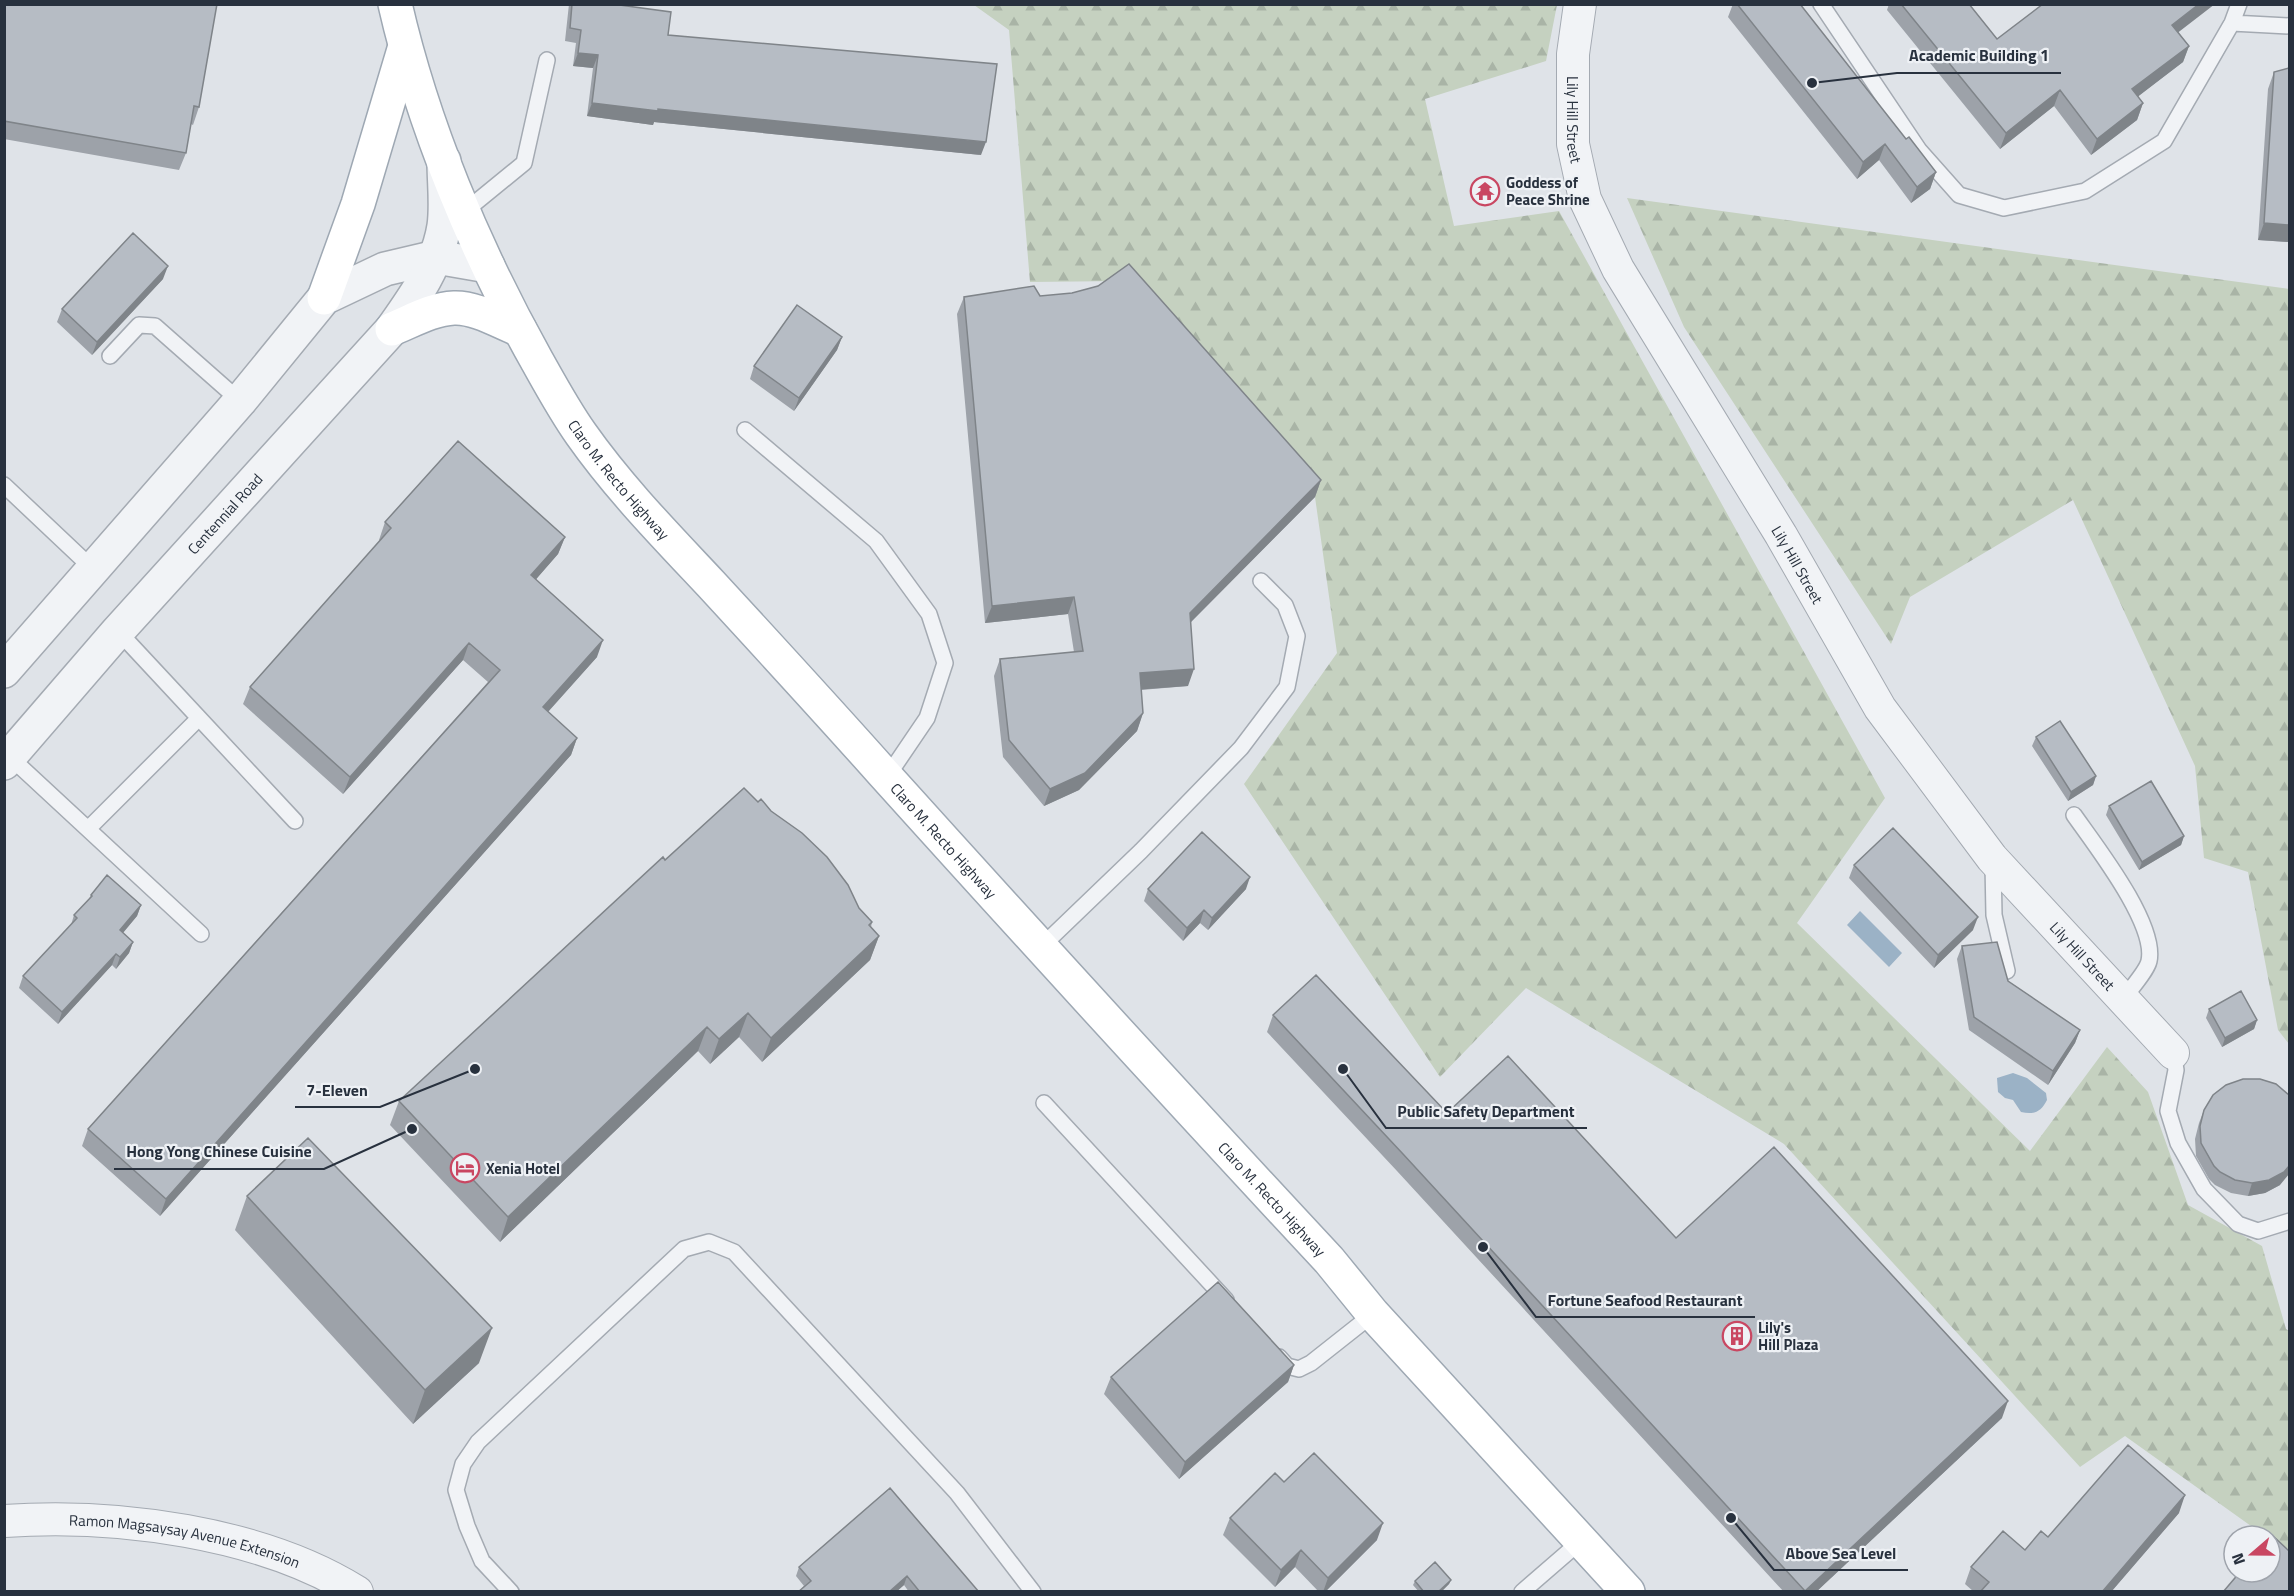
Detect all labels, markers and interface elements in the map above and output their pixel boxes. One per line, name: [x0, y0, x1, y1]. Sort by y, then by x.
callout: Academic Building 1: [1897, 39, 2061, 73]
text: Academic Building 1: [1909, 43, 2049, 67]
street label: Lily Hill Street: [1561, 76, 1588, 166]
place label: Goddess of Peace Shrine: [1506, 171, 1590, 211]
temple icon: Goddess of Peace Shrine: [1469, 175, 1501, 207]
street label: Claro M. Recto Highway: [563, 415, 675, 545]
street label: Centennial Road: [182, 468, 268, 559]
street label: Lily Hill Street: [1766, 521, 1830, 608]
street label: Claro M. Recto Highway: [885, 777, 1003, 904]
street label: Lily Hill Street: [2045, 916, 2121, 996]
callout: 7-Eleven: [295, 1073, 380, 1107]
text: 7-Eleven: [306, 1078, 368, 1102]
callout: Public Safety Department: [1386, 1094, 1587, 1128]
text: Public Safety Department: [1397, 1099, 1575, 1123]
callout: Hong Yong Chinese Cuisine: [114, 1135, 324, 1169]
street label: Claro M. Recto Highway: [1213, 1136, 1332, 1262]
text: Hong Yong Chinese Cuisine: [126, 1139, 312, 1163]
hotel icon: Xenia Hotel: [449, 1152, 481, 1184]
place label: Xenia Hotel: [486, 1157, 560, 1180]
callout: Fortune Seafood Restaurant: [1536, 1283, 1755, 1317]
text: Fortune Seafood Restaurant: [1547, 1288, 1743, 1312]
place label: Lily's Hill Plaza: [1758, 1316, 1819, 1356]
building icon: Lily's Hill Plaza: [1721, 1320, 1753, 1352]
street label: Ramon Magsaysay Avenue Extension: [69, 1508, 304, 1574]
north arrow: [2222, 1524, 2282, 1584]
callout: Above Sea Level: [1774, 1536, 1908, 1570]
text: Above Sea Level: [1786, 1541, 1896, 1565]
text: N: [2225, 1550, 2251, 1568]

